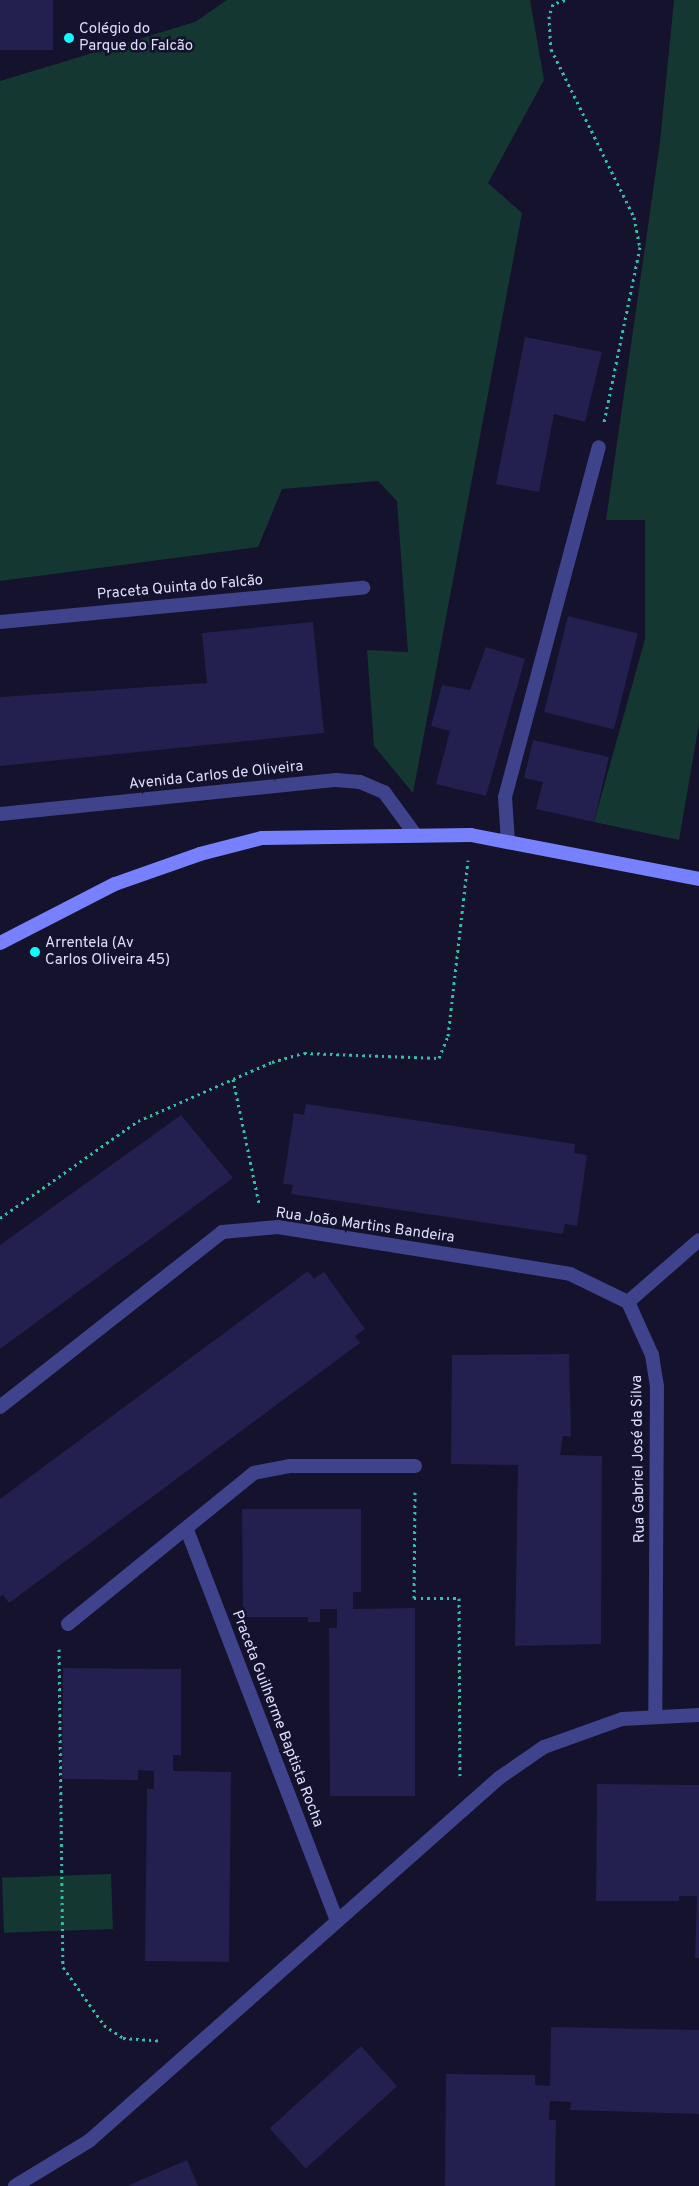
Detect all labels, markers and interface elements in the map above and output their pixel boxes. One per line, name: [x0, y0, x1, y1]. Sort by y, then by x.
place label: Colégio do Parque do Falcão: [79, 20, 193, 55]
marker: Colégio do Parque do Falcão: [63, 32, 75, 44]
street label: Praceta Quinta do Falcão: [96, 572, 264, 604]
street label: Avenida Carlos de Oliveira: [128, 758, 304, 794]
place label: Arrentela (Av Carlos Oliveira 45): [45, 934, 170, 969]
marker: Arrentela (Av Carlos Oliveira 45): [29, 946, 41, 958]
street label: Rua João Martins Bandeira: [274, 1205, 456, 1247]
street label: Rua Gabriel José da Silva: [629, 1375, 649, 1543]
street label: Praceta Guilherme Baptista Rocha: [227, 1608, 327, 1830]

